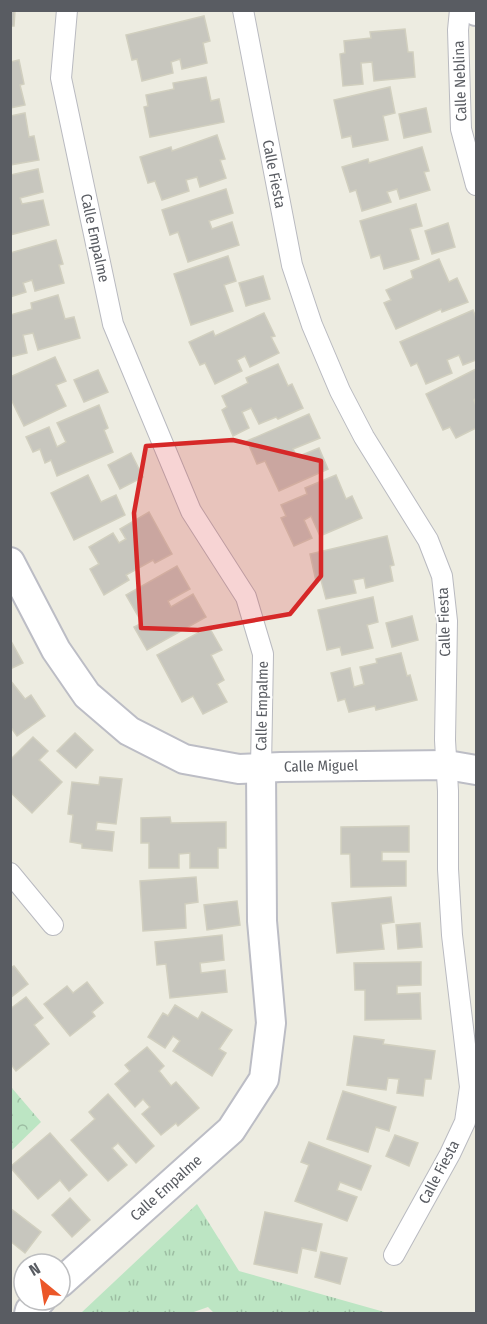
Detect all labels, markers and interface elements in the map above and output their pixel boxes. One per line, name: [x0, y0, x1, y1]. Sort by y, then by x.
street label: Calle Neblina: [450, 40, 470, 122]
street label: Calle Fiesta: [259, 138, 289, 210]
street label: Calle Empalme: [77, 192, 113, 284]
street label: Calle Fiesta: [434, 587, 454, 657]
street label: Calle Empalme: [252, 661, 272, 751]
street label: Calle Miguel: [284, 756, 358, 776]
street label: Calle Fiesta: [415, 1137, 463, 1207]
street label: Calle Empalme: [127, 1151, 205, 1225]
north arrow: [12, 1252, 72, 1312]
text: N: [26, 1259, 44, 1280]

